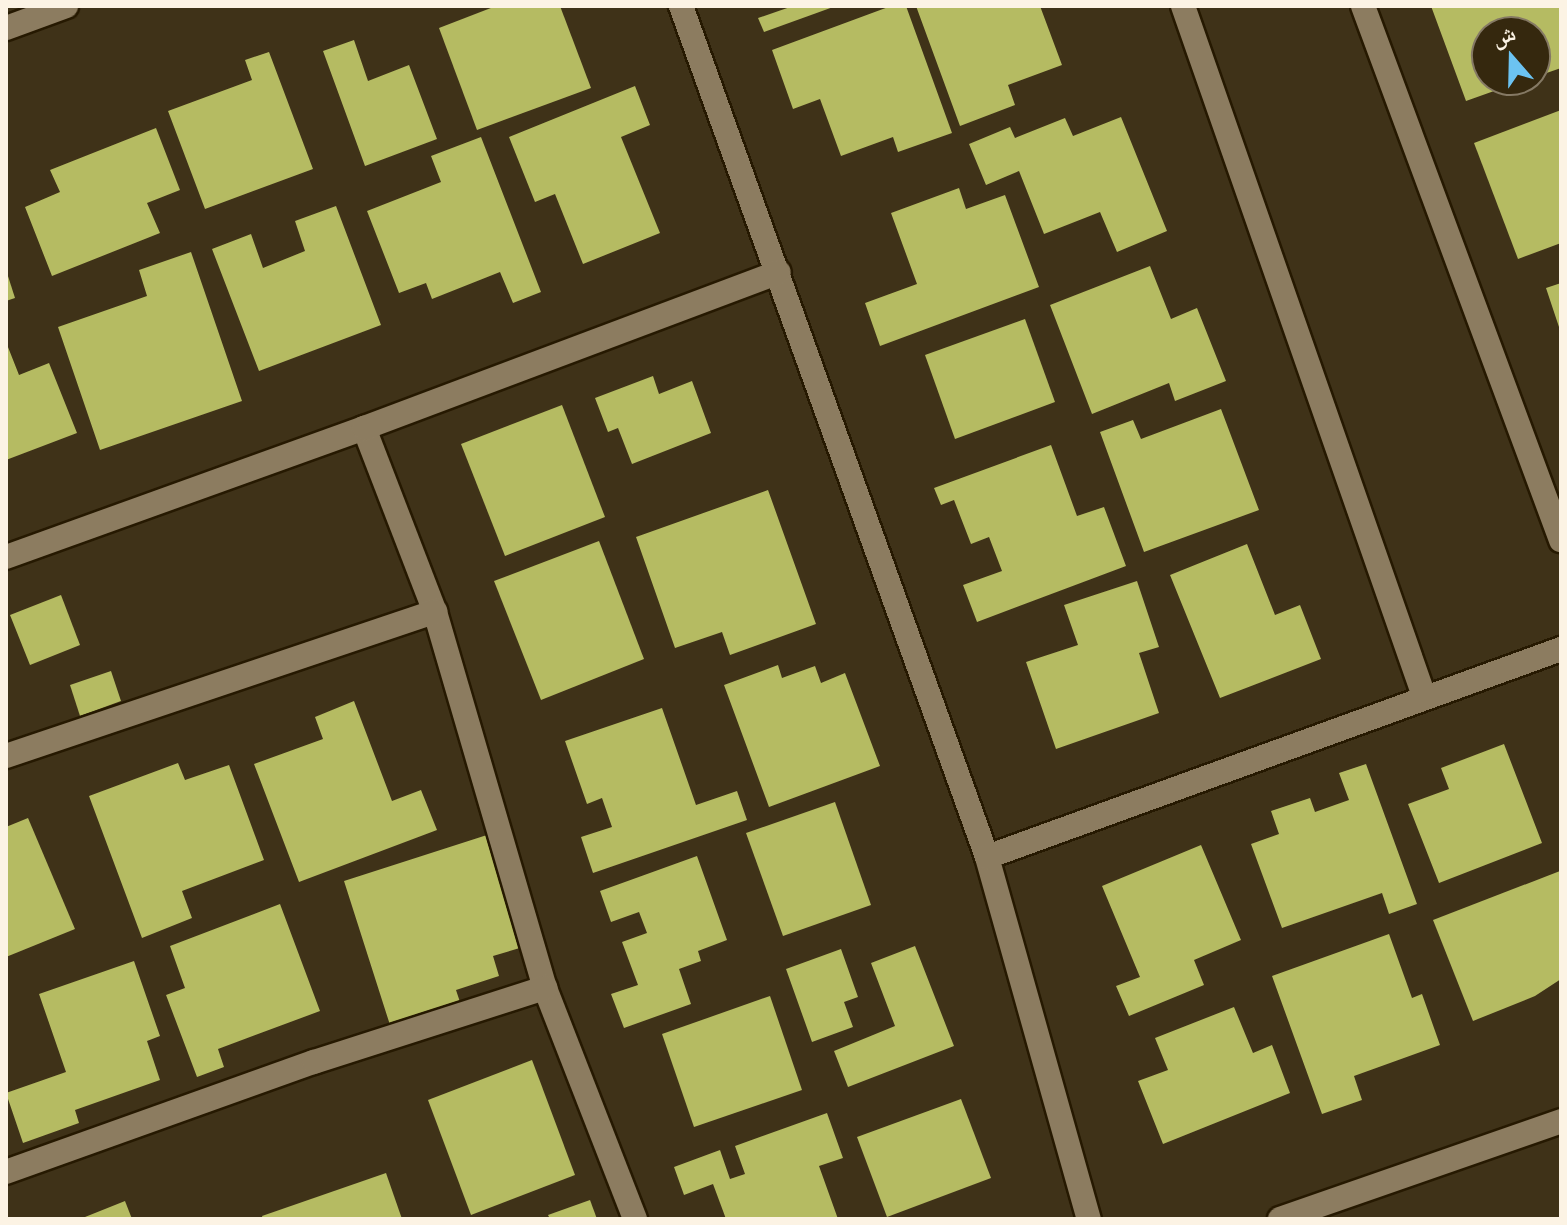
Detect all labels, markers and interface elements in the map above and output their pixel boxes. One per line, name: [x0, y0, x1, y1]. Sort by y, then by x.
north arrow: [1471, 16, 1551, 96]
text: ش: [1488, 18, 1519, 52]

